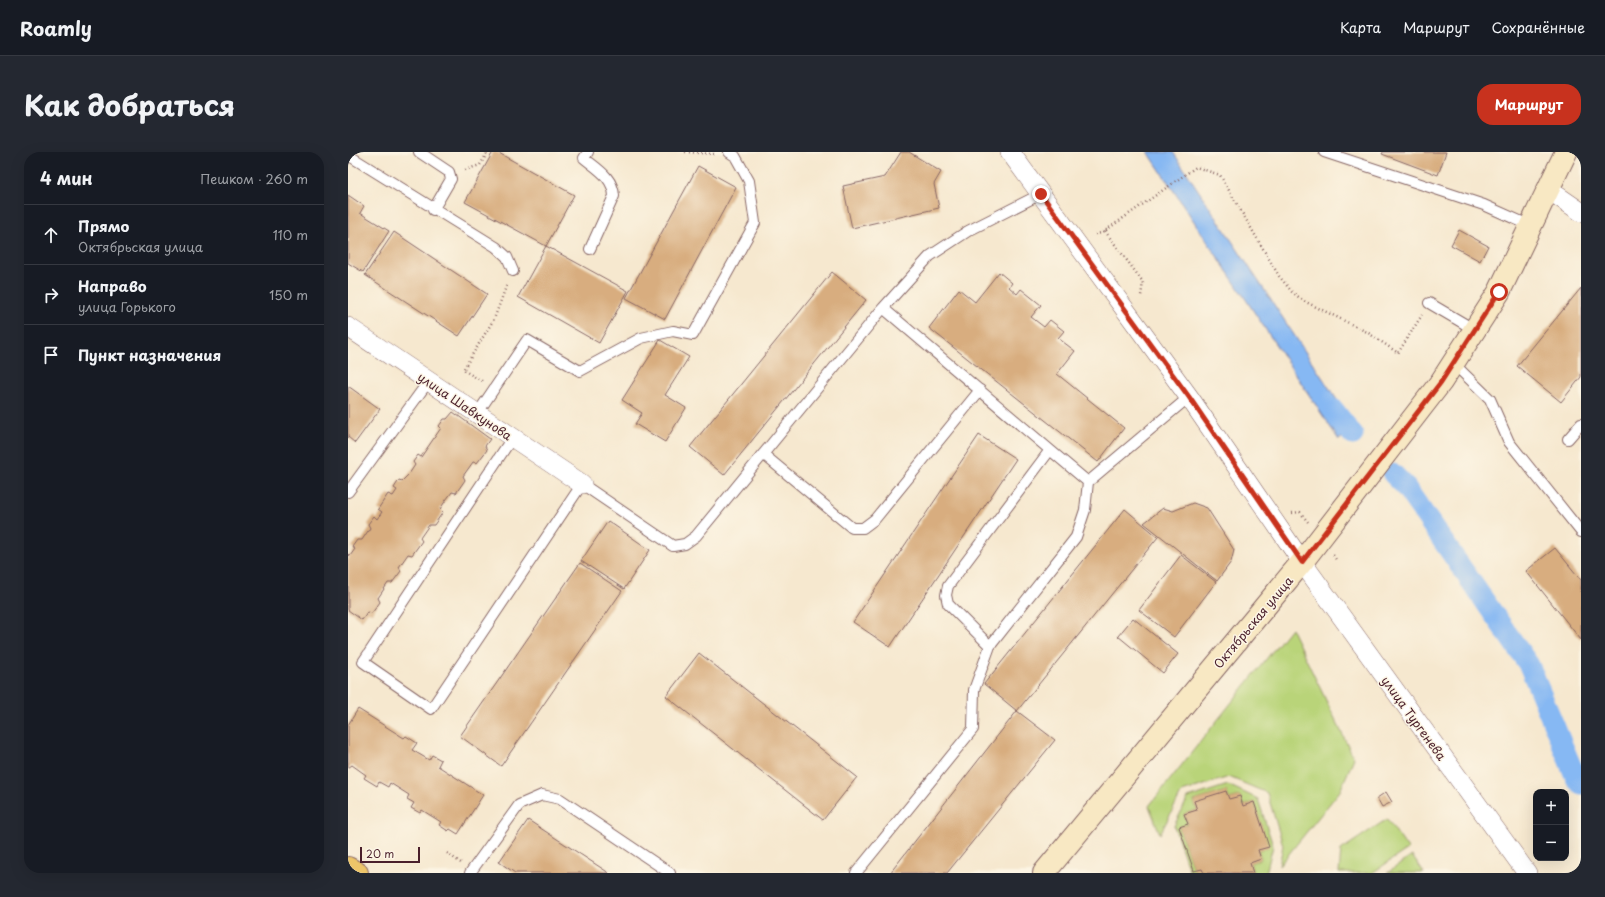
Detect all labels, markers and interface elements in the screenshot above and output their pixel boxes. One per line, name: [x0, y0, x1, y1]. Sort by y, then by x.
text: Roamly: [20, 14, 92, 42]
text: Карта: [1340, 17, 1381, 38]
text: Маршрут: [1403, 17, 1469, 38]
text: Сохранённые: [1491, 17, 1585, 38]
text: Как добраться: [24, 83, 235, 126]
button: Маршрут: [1477, 84, 1581, 125]
text: 4 мин: [40, 165, 93, 191]
text: Пешком · 260 m: [200, 169, 308, 188]
route end: [1032, 185, 1050, 203]
text: Прямо: [78, 214, 129, 237]
icon: ahead: [40, 224, 62, 246]
text: 110 m: [273, 225, 308, 244]
text: Октябрьская улица: [78, 237, 203, 256]
text: Направо: [78, 274, 147, 297]
route start: [1490, 283, 1508, 301]
icon: right: [40, 284, 62, 306]
text: 150 m: [269, 285, 308, 304]
text: улица Горького: [78, 297, 176, 316]
text: Пункт назначения: [78, 343, 221, 366]
icon: arrive: [40, 344, 62, 366]
street label: улица Шавкунова: [414, 368, 516, 445]
street label: Октябрьская улица: [1209, 572, 1297, 672]
street label: улица Тургенева: [1377, 672, 1451, 764]
map controls: [1533, 789, 1569, 861]
button: +: [1533, 789, 1569, 825]
button: −: [1533, 825, 1569, 861]
scale bar: [360, 845, 420, 864]
text: 20 m: [366, 845, 394, 862]

